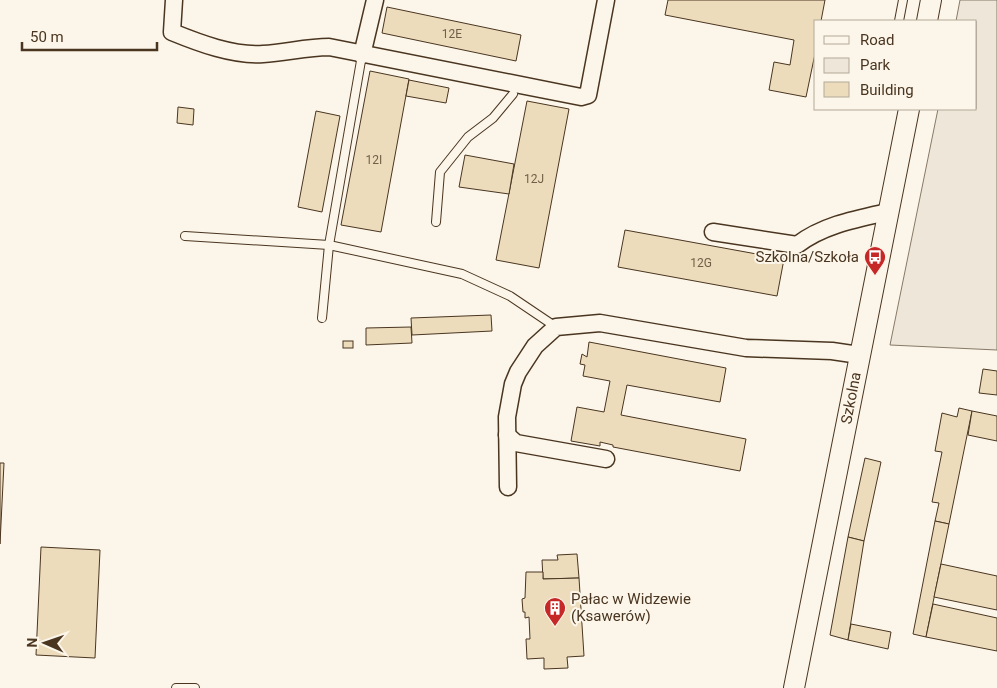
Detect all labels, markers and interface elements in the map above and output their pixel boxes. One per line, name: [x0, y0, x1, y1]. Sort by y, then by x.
scale bar: [22, 20, 158, 52]
legend: [814, 20, 977, 110]
house number: 12E: [442, 27, 462, 41]
text: 50 m: [30, 28, 64, 46]
text: Road: [860, 31, 894, 49]
text: Park: [860, 56, 891, 74]
text: Building: [860, 81, 914, 99]
house number: 12I: [366, 153, 382, 167]
house number: 12J: [524, 172, 544, 186]
bus stop icon: Szkolna/Szkoła: [863, 245, 887, 276]
place label: Szkolna/Szkoła: [755, 248, 859, 266]
house number: 12G: [690, 256, 712, 270]
street label: Szkolna: [837, 370, 865, 426]
place label: Pałac w Widzewie (Ksawerów): [571, 590, 691, 625]
building icon: Pałac w Widzewie (Ksawerów): [543, 596, 567, 627]
north arrow: [20, 618, 70, 668]
text: N: [24, 637, 40, 648]

